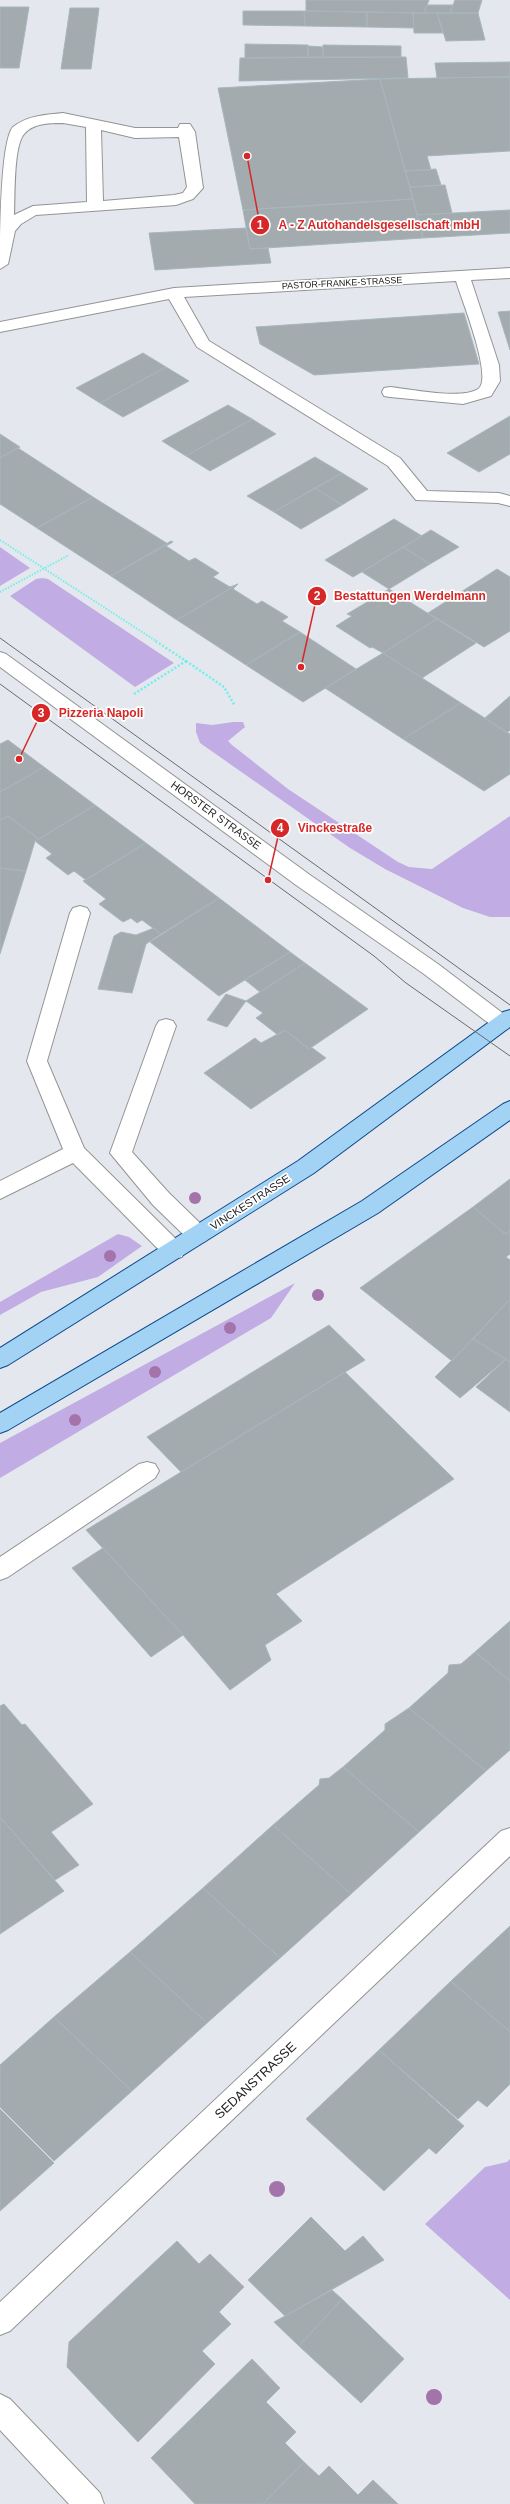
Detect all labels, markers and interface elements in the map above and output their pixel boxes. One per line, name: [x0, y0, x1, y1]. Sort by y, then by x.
callout: A - Z Autohandelsgesellschaft mbH: [250, 213, 488, 237]
text: 1: [257, 218, 264, 232]
text: A - Z Autohandelsgesellschaft mbH: [278, 218, 480, 232]
street label: PASTOR-FRANKE-STRASSE: [281, 275, 403, 291]
callout: Bestattungen Werdelmann: [307, 584, 494, 608]
text: 2: [314, 589, 321, 603]
text: Bestattungen Werdelmann: [334, 589, 486, 603]
callout: Pizzeria Napoli: [31, 701, 152, 725]
text: 3: [38, 706, 45, 720]
text: Pizzeria Napoli: [59, 706, 143, 720]
street label: HORSTER STRASSE: [169, 778, 263, 852]
callout: Vinckestraße: [270, 816, 380, 840]
text: 4: [277, 821, 284, 835]
text: Vinckestraße: [298, 821, 373, 835]
street label: VINCKESTRASSE: [208, 1172, 292, 1232]
street label: SEDANSTRASSE: [212, 2039, 299, 2122]

